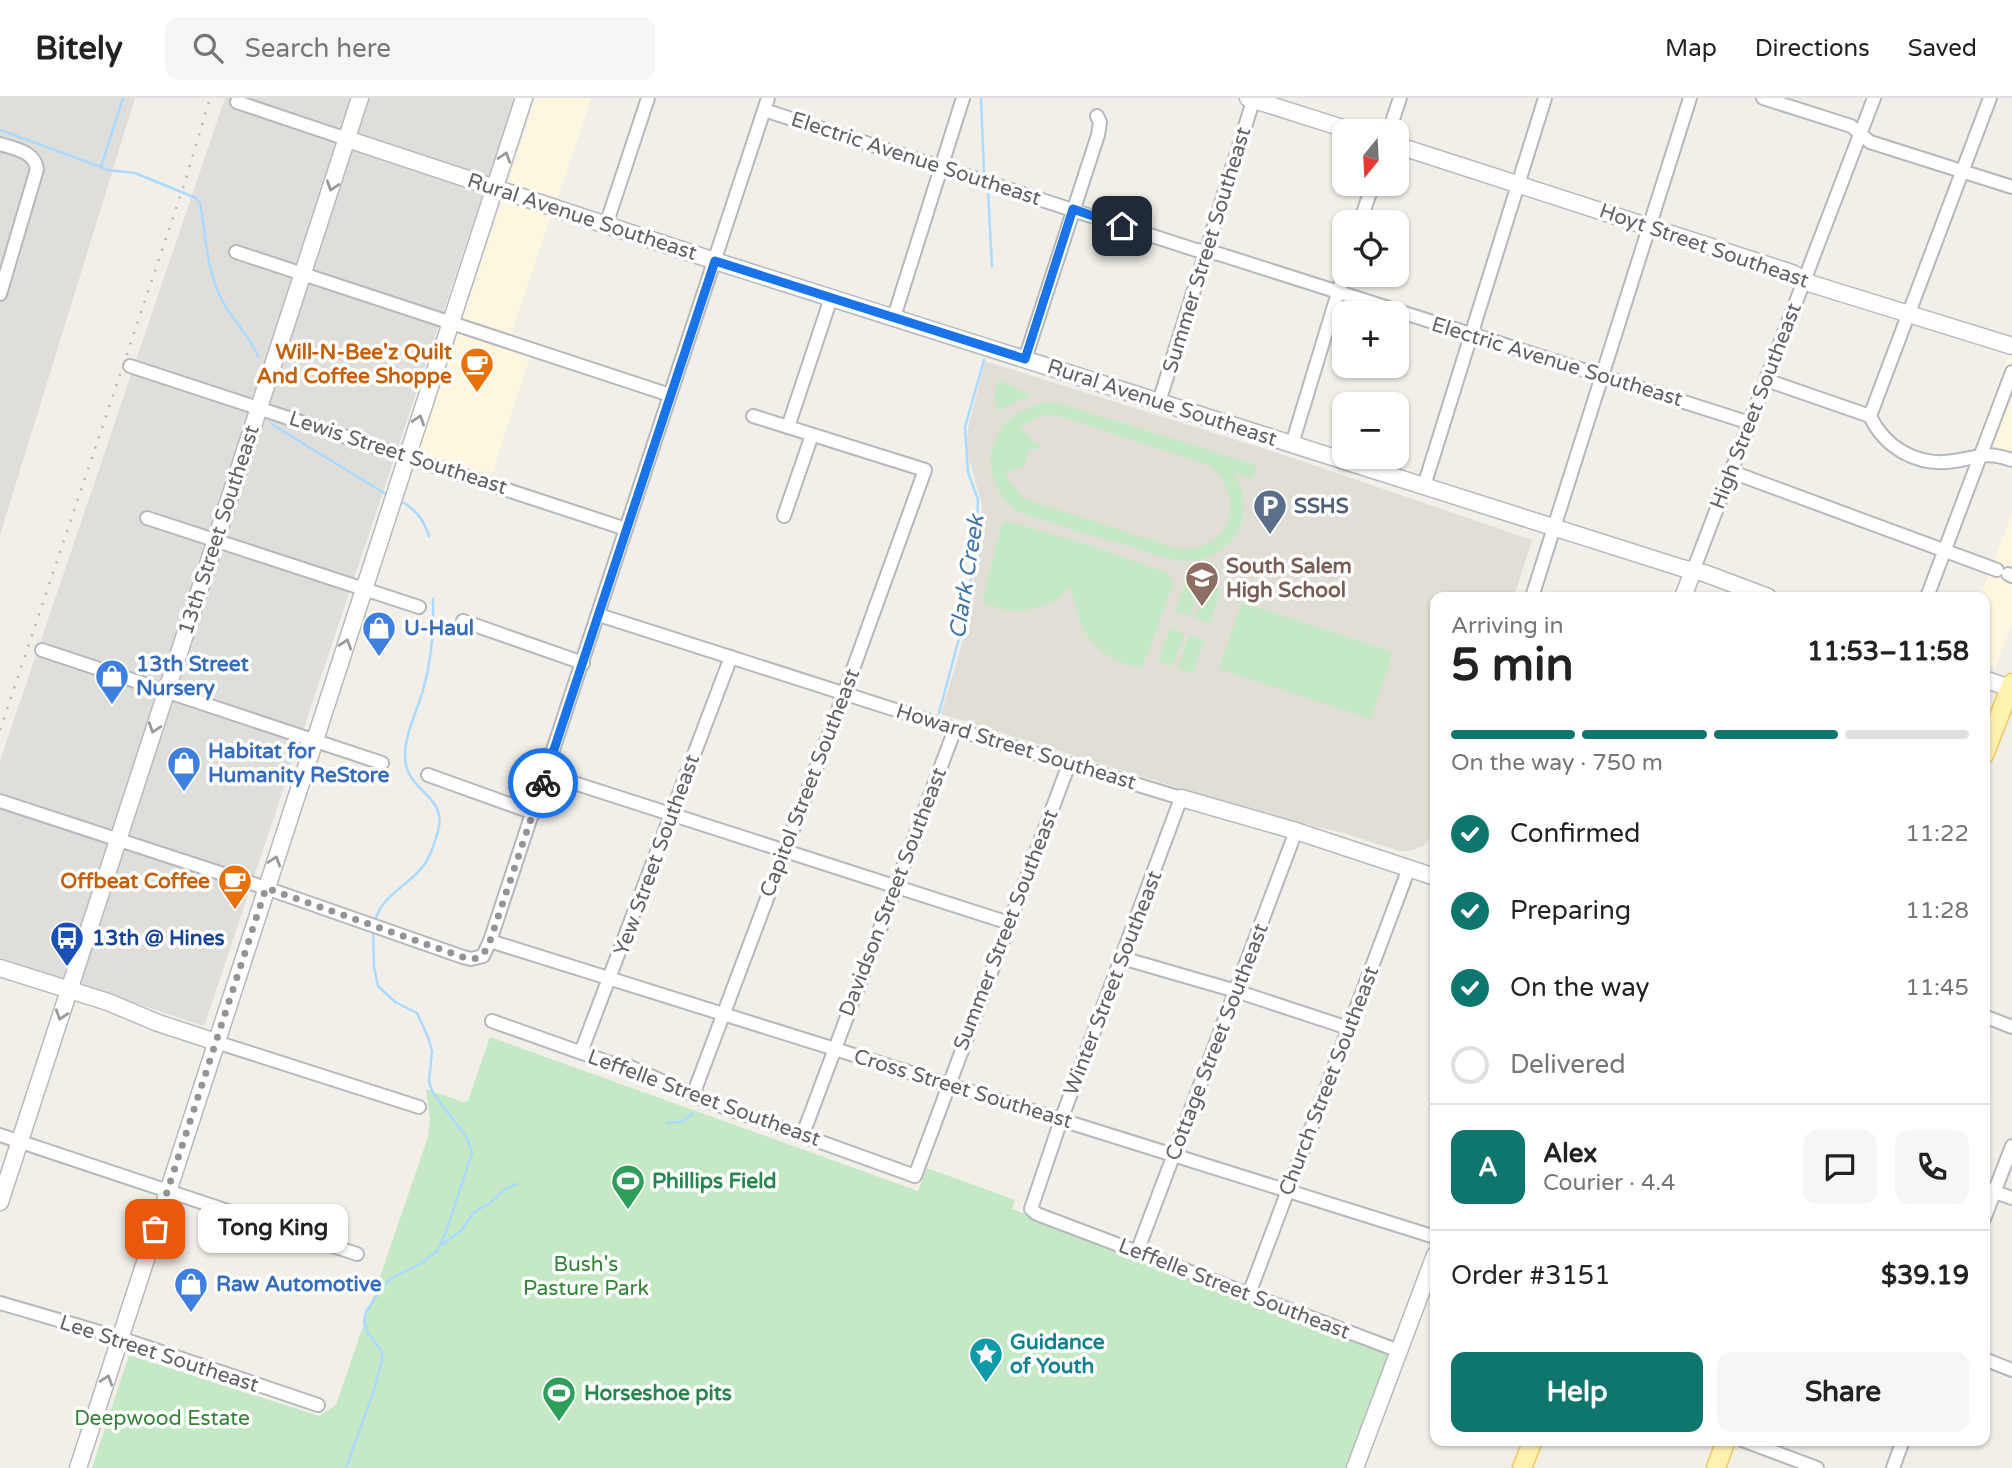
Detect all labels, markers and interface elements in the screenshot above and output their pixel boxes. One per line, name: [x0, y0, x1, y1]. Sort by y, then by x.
search box: [165, 17, 655, 80]
text: Bitely: [35, 29, 123, 68]
icon: search: [189, 29, 227, 67]
text: Search here: [245, 33, 391, 64]
text: Map: [1665, 34, 1717, 63]
text: Directions: [1755, 34, 1870, 63]
text: Saved: [1908, 34, 1977, 63]
street label: Electric Avenue Southeast: [788, 107, 1044, 211]
north arrow: [1332, 119, 1409, 196]
map controls: [1332, 119, 1409, 469]
street label: Summer Street Southeast: [1158, 124, 1256, 376]
one-way arrow: [497, 152, 511, 164]
street label: Rural Avenue Southeast: [464, 168, 700, 266]
one-way arrow: [325, 180, 340, 192]
pin: [1092, 196, 1152, 256]
street label: Hoyt Street Southeast: [1596, 198, 1812, 294]
icon: home: [1103, 207, 1141, 245]
button: locate: [1332, 210, 1409, 287]
street label: High Street Southeast: [1705, 299, 1807, 513]
button: +: [1332, 301, 1409, 378]
street label: Electric Avenue Southeast: [1428, 312, 1686, 412]
place label: Will-N-Bee'z Quilt And Coffee Shoppe: [256, 340, 452, 389]
cafe icon: Will-N-Bee'z Quilt And Coffee Shoppe: [458, 345, 496, 394]
street label: Rural Avenue Southeast: [1044, 354, 1280, 452]
button: −: [1332, 392, 1409, 469]
street label: Lewis Street Southeast: [286, 406, 510, 500]
one-way arrow: [411, 414, 425, 427]
street label: 13th Street Southeast: [173, 422, 265, 638]
parking icon: SSHS: [1251, 487, 1289, 536]
place label: SSHS: [1294, 494, 1349, 519]
water label: Clark Creek: [943, 512, 991, 641]
place label: South Salem High School: [1226, 554, 1352, 603]
school or university icon: South Salem High School: [1183, 559, 1221, 608]
shop icon: U-Haul: [360, 609, 398, 658]
text: Arriving in: [1451, 612, 1564, 640]
place label: U-Haul: [404, 616, 474, 641]
text: 11:53–11:58: [1807, 636, 1969, 667]
text: 5 min: [1451, 638, 1574, 693]
one-way arrow: [338, 639, 352, 651]
place label: 13th Street Nursery: [136, 652, 249, 701]
shop icon: 13th Street Nursery: [93, 657, 131, 706]
street label: Capitol Street Southeast: [755, 665, 865, 901]
street label: Howard Street Southeast: [893, 699, 1139, 795]
one-way arrow: [148, 722, 163, 734]
place label: Habitat for Humanity ReStore: [208, 739, 390, 788]
shop icon: Habitat for Humanity ReStore: [165, 744, 203, 793]
courier: [508, 748, 578, 818]
text: On the way · 750 m: [1451, 749, 1663, 777]
street label: Yew Street Southeast: [609, 751, 705, 959]
icon: bike: [524, 764, 562, 802]
street label: Davidson Street Southeast: [834, 764, 952, 1020]
street label: Summer Street Southeast: [948, 806, 1064, 1054]
icon: check: [1451, 815, 1489, 853]
text: Confirmed: [1510, 818, 1640, 849]
text: 11:22: [1905, 820, 1969, 848]
one-way arrow: [267, 855, 281, 867]
cafe icon: Offbeat Coffee: [216, 862, 254, 911]
street label: Winter Street Southeast: [1059, 867, 1167, 1099]
place label: Offbeat Coffee: [60, 869, 210, 894]
icon: check: [1451, 892, 1489, 930]
text: Preparing: [1510, 895, 1631, 926]
text: 11:28: [1905, 897, 1969, 925]
bus stop icon: 13th @ Hines: [48, 919, 86, 968]
street label: Cottage Street Southeast: [1160, 920, 1274, 1164]
place label: 13th @ Hines: [92, 926, 225, 951]
street label: Church Street Southeast: [1274, 963, 1384, 1199]
icon: check: [1451, 969, 1489, 1007]
text: On the way: [1510, 972, 1650, 1003]
text: 11:45: [1905, 974, 1969, 1002]
one-way arrow: [55, 1008, 69, 1020]
street label: Leffelle Street Southeast: [584, 1044, 824, 1152]
street label: Cross Street Southeast: [851, 1044, 1075, 1134]
text: Delivered: [1510, 1049, 1626, 1080]
button: chat: [1803, 1130, 1877, 1204]
button: phone: [1895, 1130, 1969, 1204]
text: Alex: [1543, 1138, 1597, 1169]
text: A: [1478, 1152, 1498, 1183]
sports icon: Phillips Field: [609, 1162, 647, 1211]
place label: Phillips Field: [652, 1169, 777, 1194]
text: Courier · 4.4: [1543, 1169, 1675, 1197]
pin: [125, 1199, 185, 1259]
callout: Tong King: [197, 1204, 348, 1254]
icon: bag: [136, 1210, 174, 1248]
text: Tong King: [218, 1214, 328, 1242]
street label: Leffelle Street Southeast: [1115, 1233, 1353, 1345]
park label: Bush's Pasture Park: [523, 1252, 649, 1301]
text: Order #3151: [1451, 1260, 1611, 1291]
text: $39.19: [1881, 1260, 1969, 1291]
shop icon: Raw Automotive: [172, 1265, 210, 1314]
place label: Raw Automotive: [216, 1272, 382, 1297]
street label: Lee Street Southeast: [56, 1310, 262, 1398]
place label: Guidance of Youth: [1010, 1330, 1105, 1379]
place icon: Guidance of Youth: [967, 1335, 1005, 1384]
button: Help: [1451, 1352, 1703, 1432]
button: Share: [1717, 1352, 1969, 1432]
one-way arrow: [98, 1374, 113, 1386]
sports icon: Horseshoe pits: [540, 1374, 578, 1423]
place label: Horseshoe pits: [584, 1381, 732, 1406]
park label: Deepwood Estate: [74, 1406, 250, 1431]

